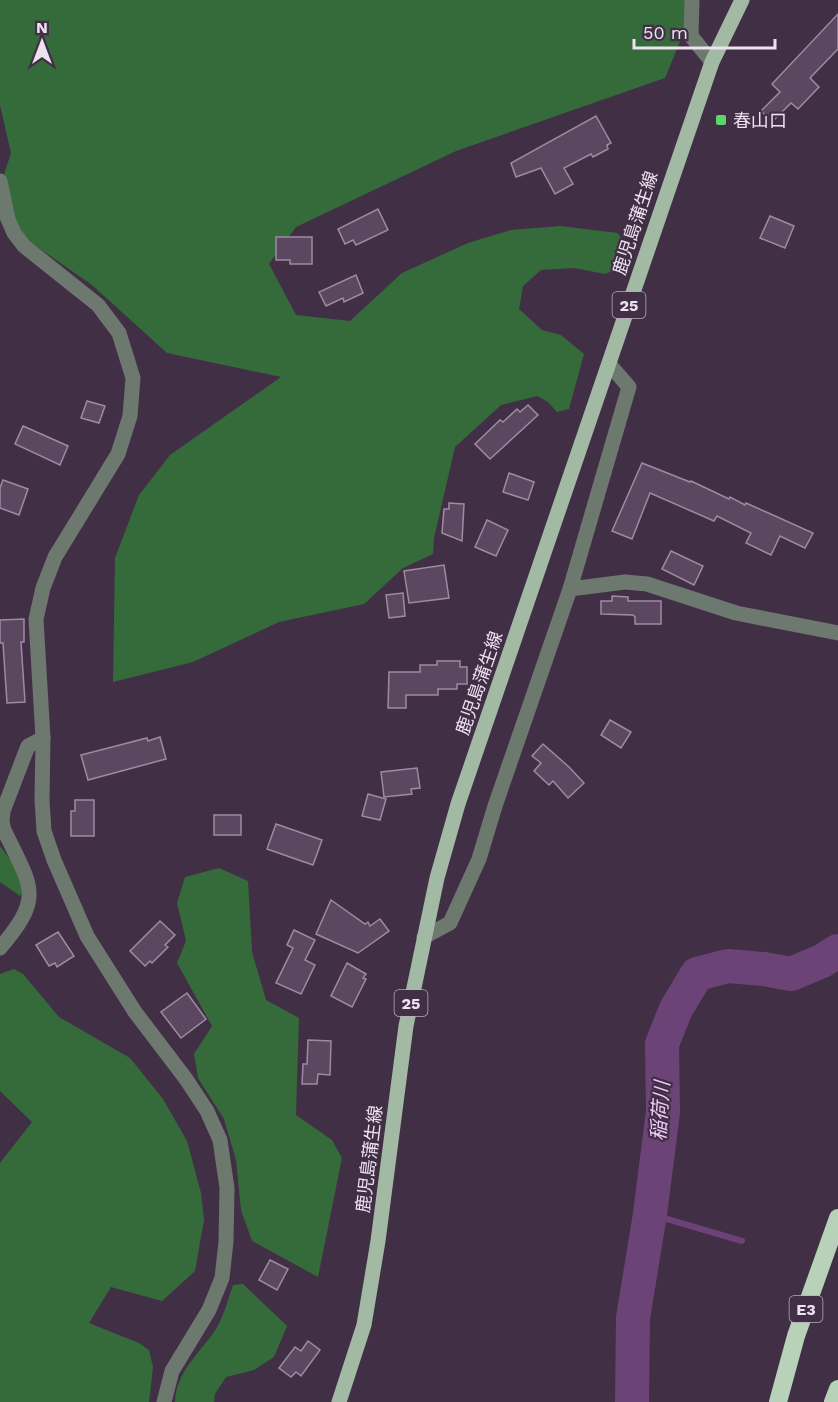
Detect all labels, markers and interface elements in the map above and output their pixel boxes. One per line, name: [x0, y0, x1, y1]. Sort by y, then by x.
north arrow: [12, 12, 72, 72]
scale bar: [634, 12, 775, 50]
text: N: [36, 18, 48, 37]
text: 50 m: [643, 22, 688, 43]
place label: 春山口: [733, 110, 787, 131]
marker: 春山口: [714, 113, 728, 127]
street label: 鹿児島蒲生線: [608, 168, 662, 278]
road number: 25: [612, 292, 646, 318]
street label: 鹿児島蒲生線: [451, 629, 507, 737]
road number: 25: [394, 990, 428, 1016]
water label: 稲荷川: [646, 1078, 674, 1142]
street label: 鹿児島蒲生線: [352, 1104, 386, 1214]
road number: E3: [790, 1296, 822, 1322]

